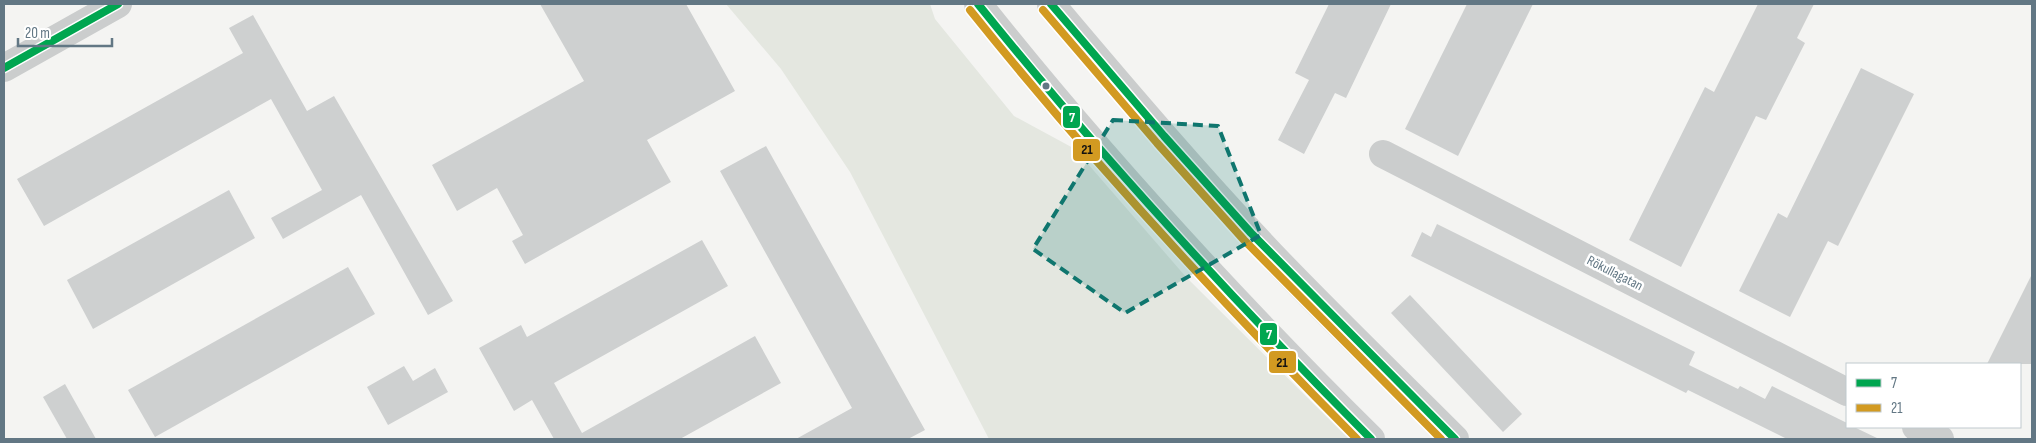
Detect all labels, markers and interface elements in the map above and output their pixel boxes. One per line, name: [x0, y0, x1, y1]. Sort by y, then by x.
scale bar: [18, 15, 111, 47]
text: 20 m: [25, 24, 50, 43]
unlabelled marker: [1041, 81, 1051, 91]
line badge: 7: [1062, 105, 1081, 129]
text: 7: [1069, 109, 1076, 126]
line badge: 21: [1072, 138, 1101, 162]
text: 21: [1081, 141, 1093, 158]
street label: Rökullagatan: [1584, 252, 1646, 294]
line badge: 7: [1259, 322, 1278, 346]
text: 7: [1266, 326, 1273, 343]
line badge: 21: [1268, 350, 1297, 374]
text: 21: [1276, 354, 1288, 371]
legend: [1846, 363, 2021, 428]
text: 7: [1891, 374, 1897, 393]
text: 21: [1891, 399, 1903, 418]

